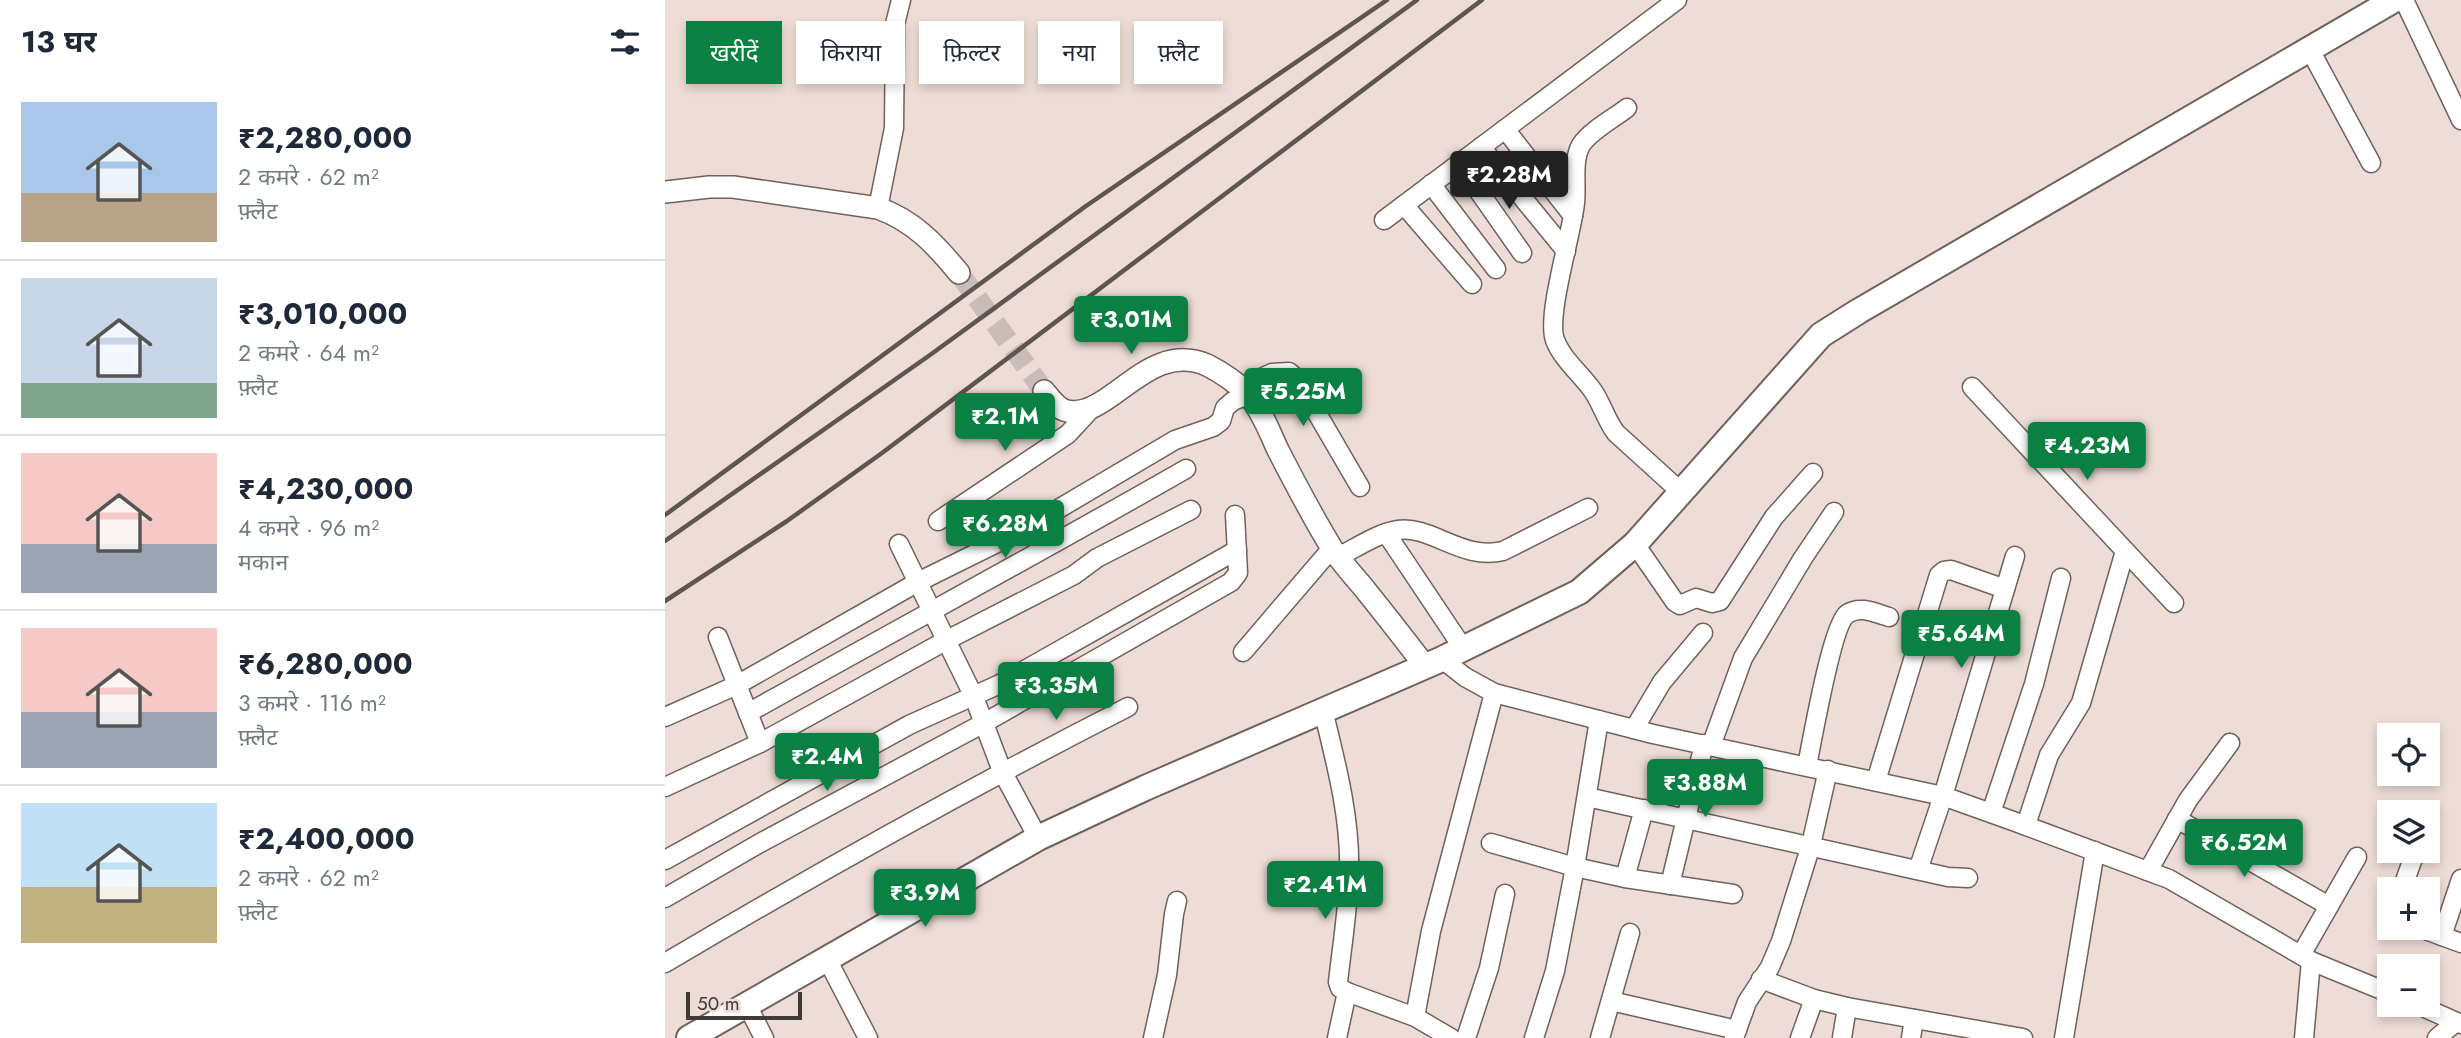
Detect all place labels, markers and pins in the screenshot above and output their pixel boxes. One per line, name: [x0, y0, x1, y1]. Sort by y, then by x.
pin: ₹2.28M: [1452, 152, 1566, 211]
pin: ₹3.01M: [1074, 296, 1188, 356]
pin: ₹5.25M: [1246, 368, 1360, 428]
pin: ₹2.1M: [956, 393, 1054, 453]
pin: ₹4.23M: [2030, 422, 2144, 482]
pin: ₹6.28M: [948, 500, 1062, 560]
pin: ₹5.64M: [1904, 610, 2018, 670]
pin: ₹3.35M: [999, 662, 1113, 722]
pin: ₹2.4M: [778, 734, 876, 793]
pin: ₹3.88M: [1648, 760, 1762, 819]
pin: ₹6.52M: [2187, 820, 2301, 879]
pin: ₹2.41M: [1268, 862, 1382, 921]
pin: ₹3.9M: [876, 870, 974, 929]

